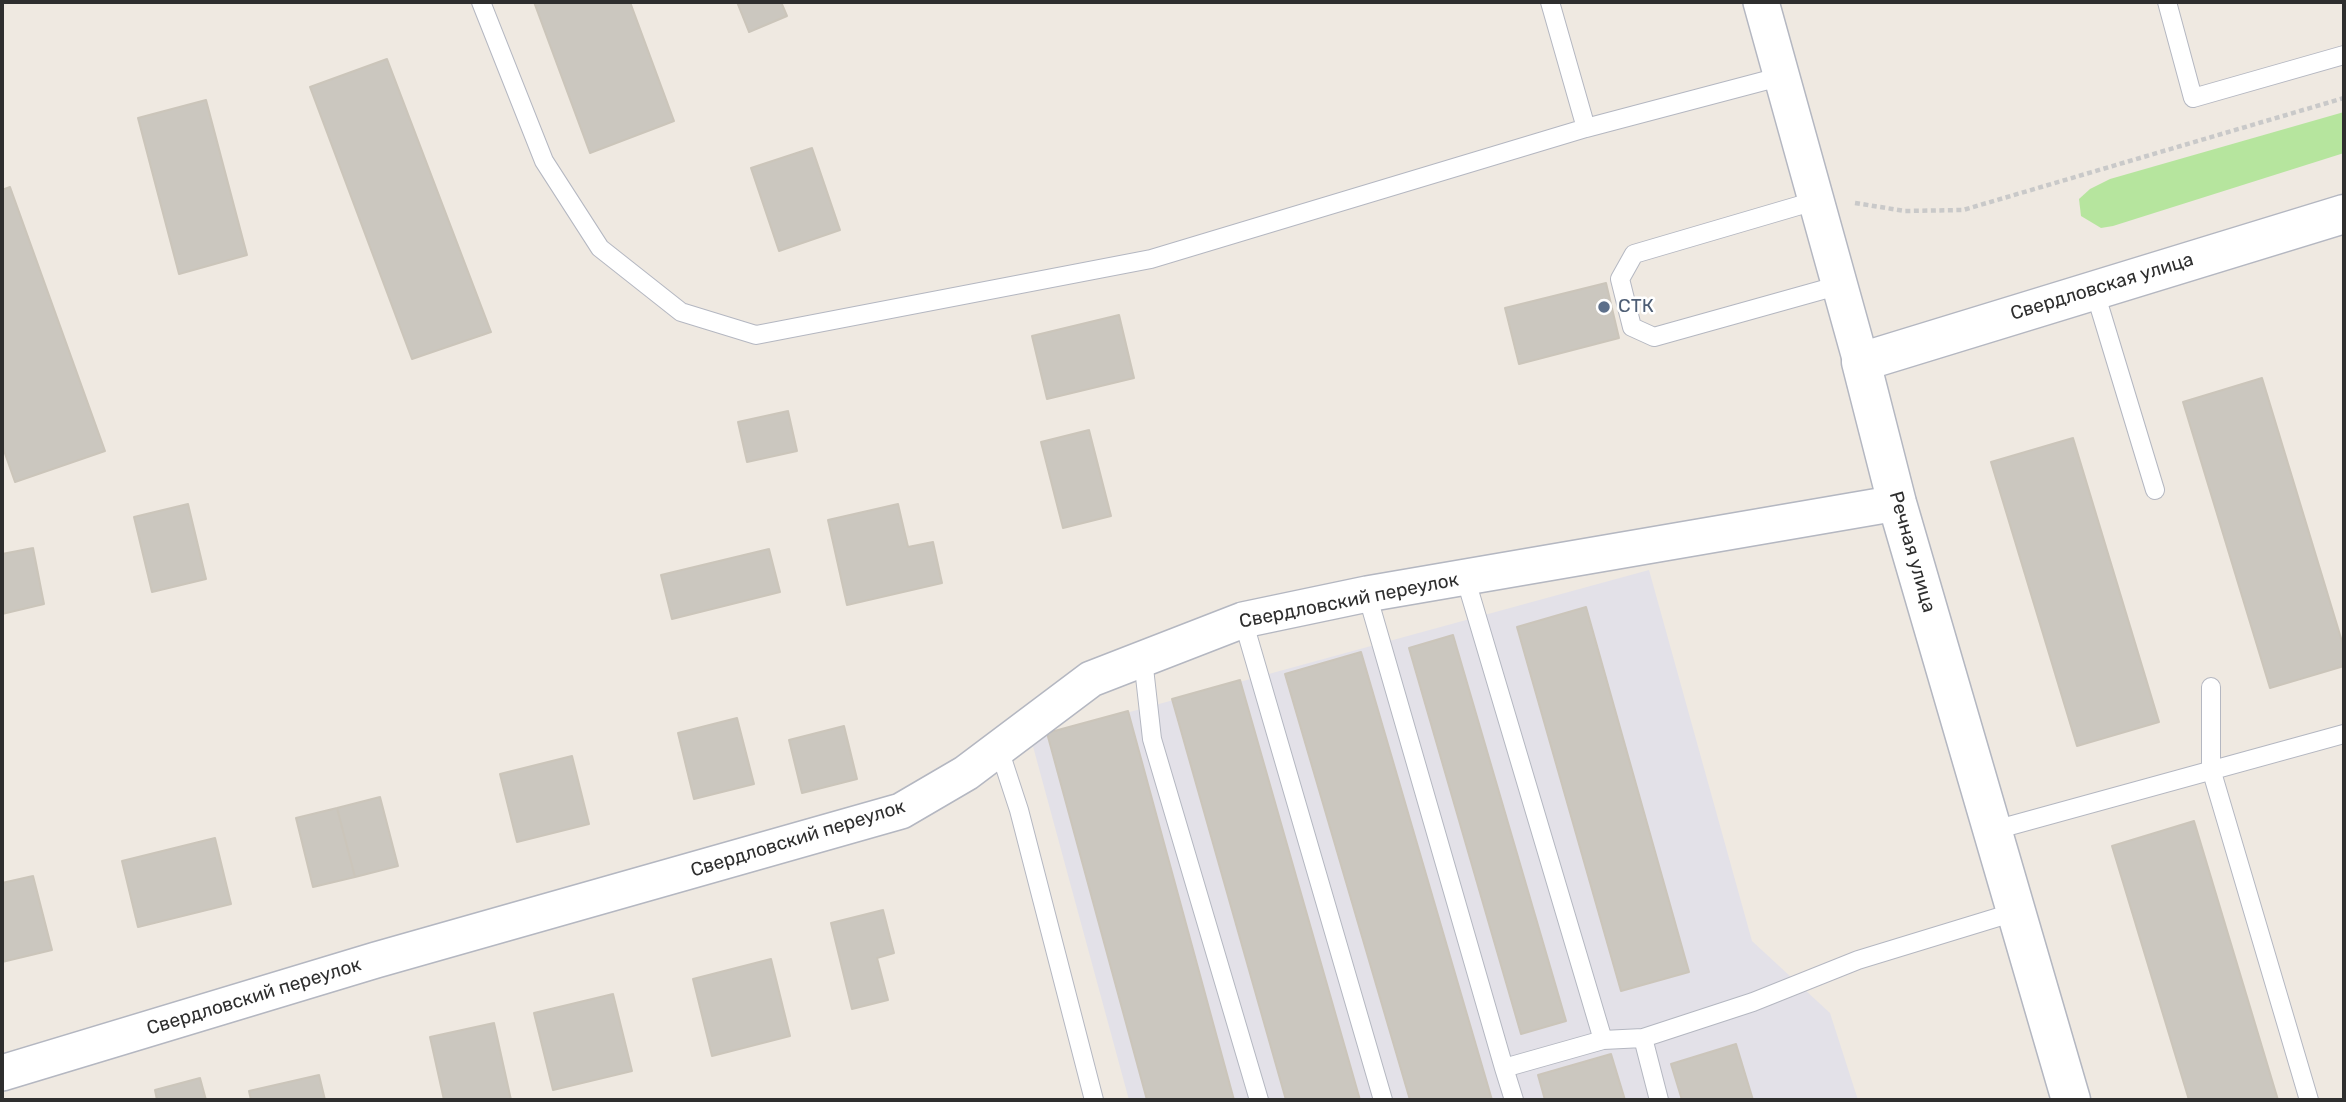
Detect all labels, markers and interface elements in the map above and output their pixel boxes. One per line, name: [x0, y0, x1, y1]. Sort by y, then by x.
street label: Свердловская улица: [2008, 248, 2196, 326]
place label: СТК: [1618, 296, 1654, 318]
marker: СТК: [1596, 299, 1612, 315]
street label: Речная улица: [1884, 489, 1940, 615]
street label: Свердловский переулок: [1237, 569, 1461, 633]
street label: Свердловский переулок: [688, 795, 908, 883]
street label: Свердловский переулок: [144, 953, 364, 1041]

